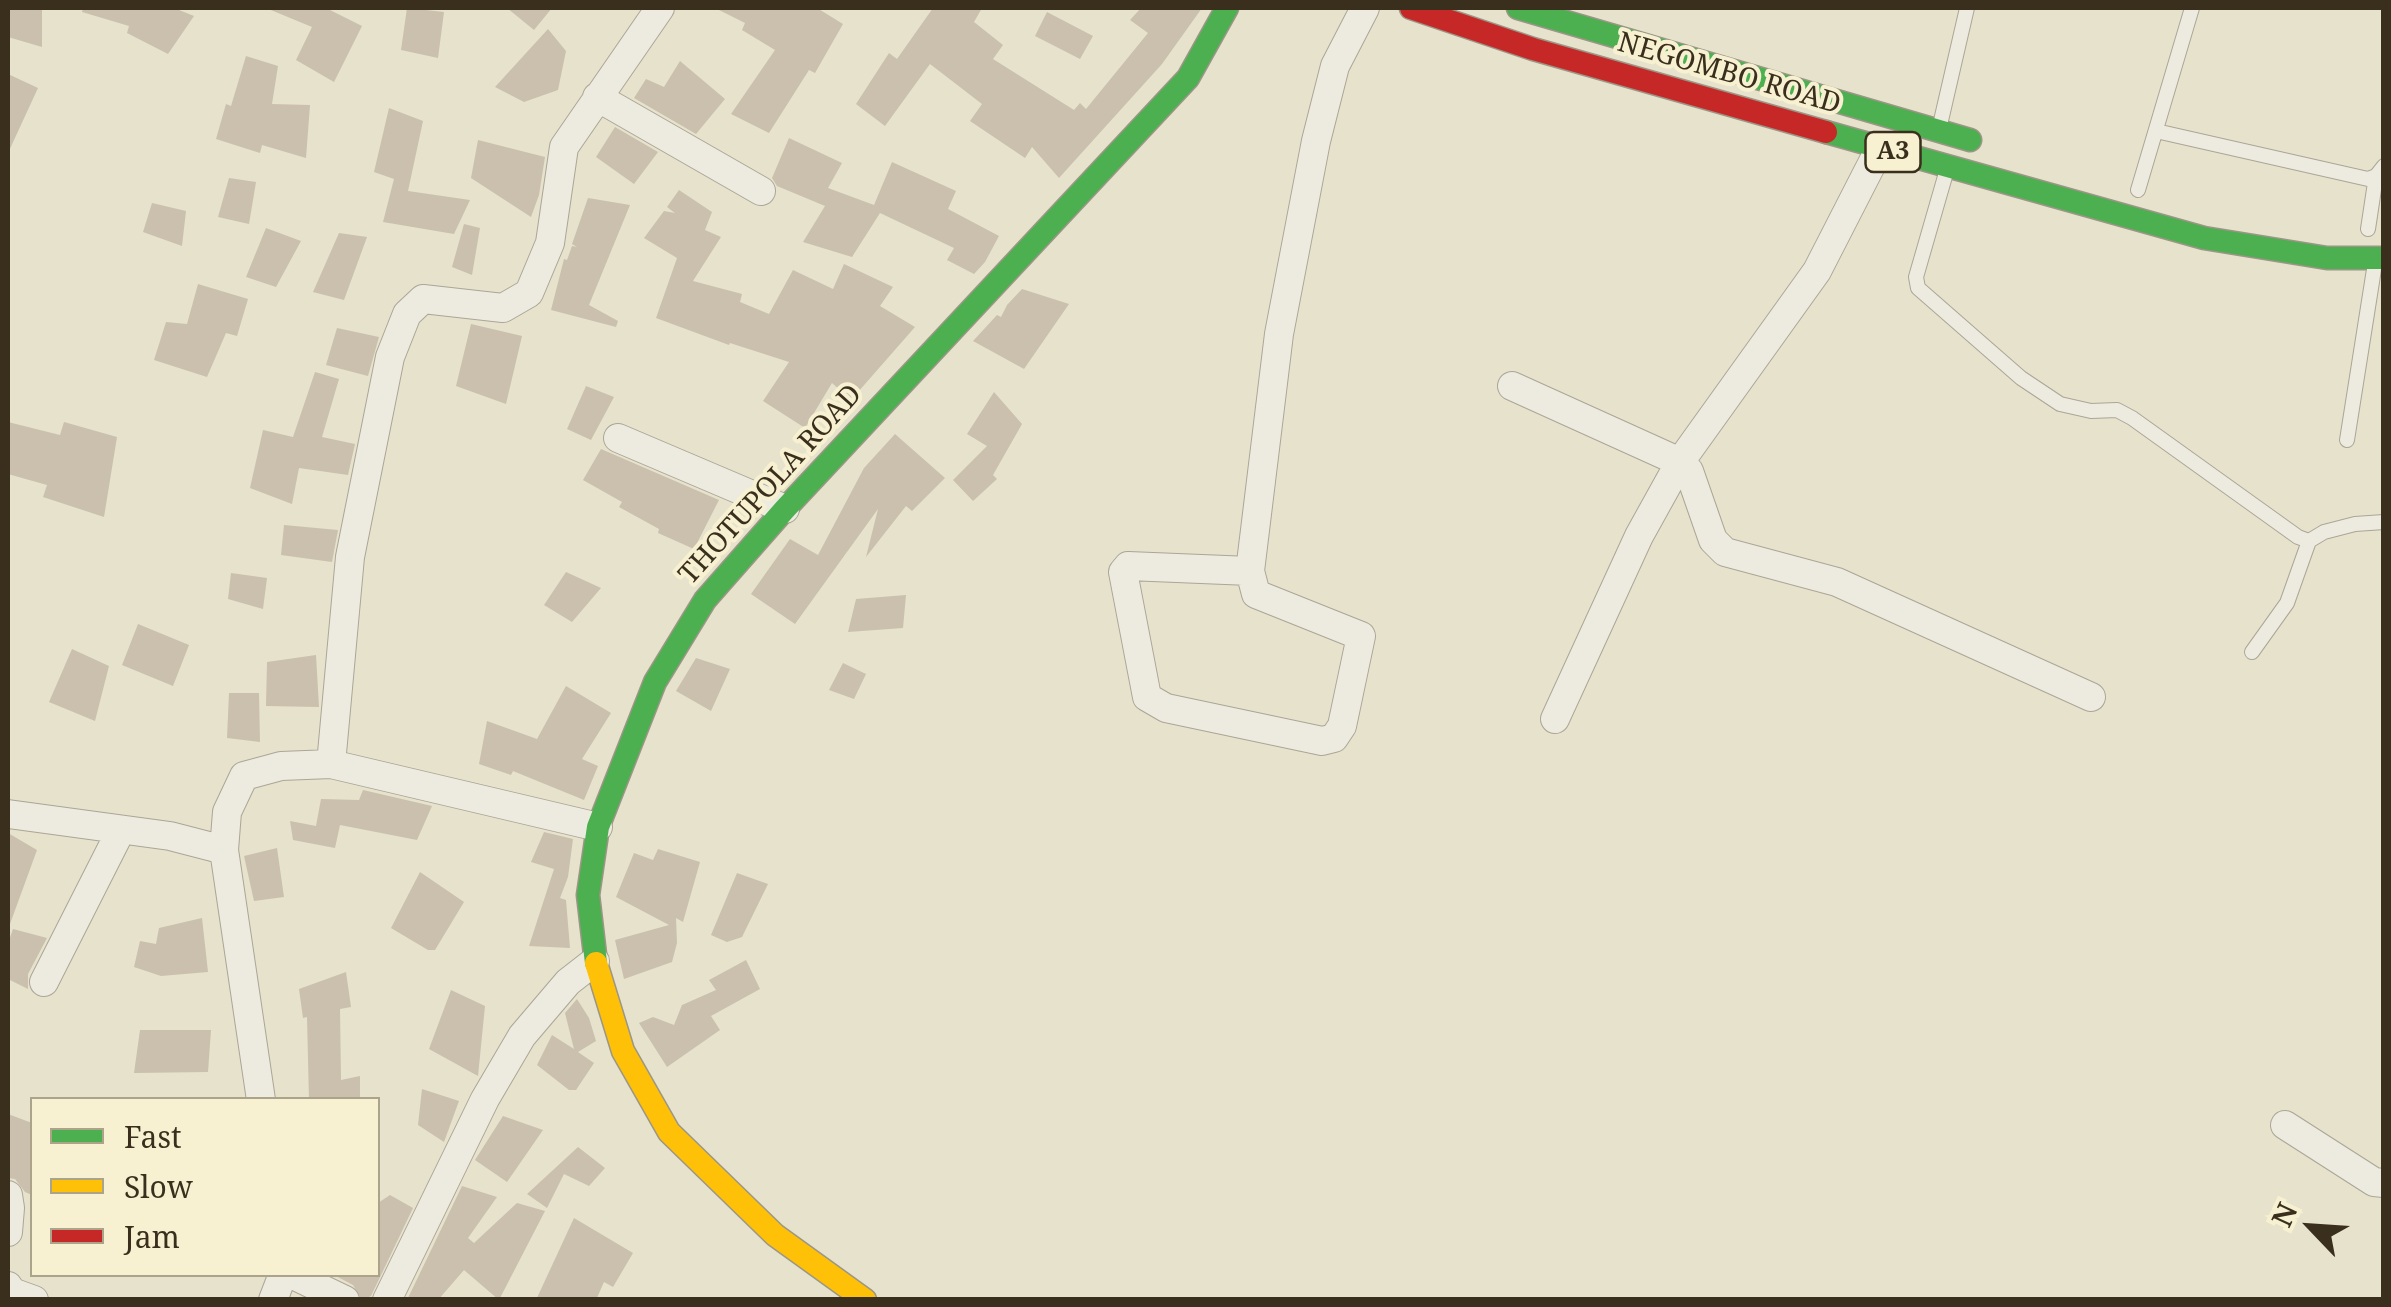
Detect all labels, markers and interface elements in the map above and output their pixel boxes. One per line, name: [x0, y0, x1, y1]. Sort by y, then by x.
street label: NEGOMBO ROAD: [1614, 26, 1844, 122]
road number: A3: [1866, 132, 1920, 172]
street label: THOTUPOLA ROAD: [672, 378, 870, 592]
legend: [30, 1097, 380, 1277]
text: Fast: [124, 1116, 181, 1157]
text: Slow: [124, 1166, 193, 1207]
north arrow: [2261, 1177, 2361, 1277]
text: N: [2262, 1196, 2306, 1232]
text: Jam: [124, 1216, 180, 1257]

